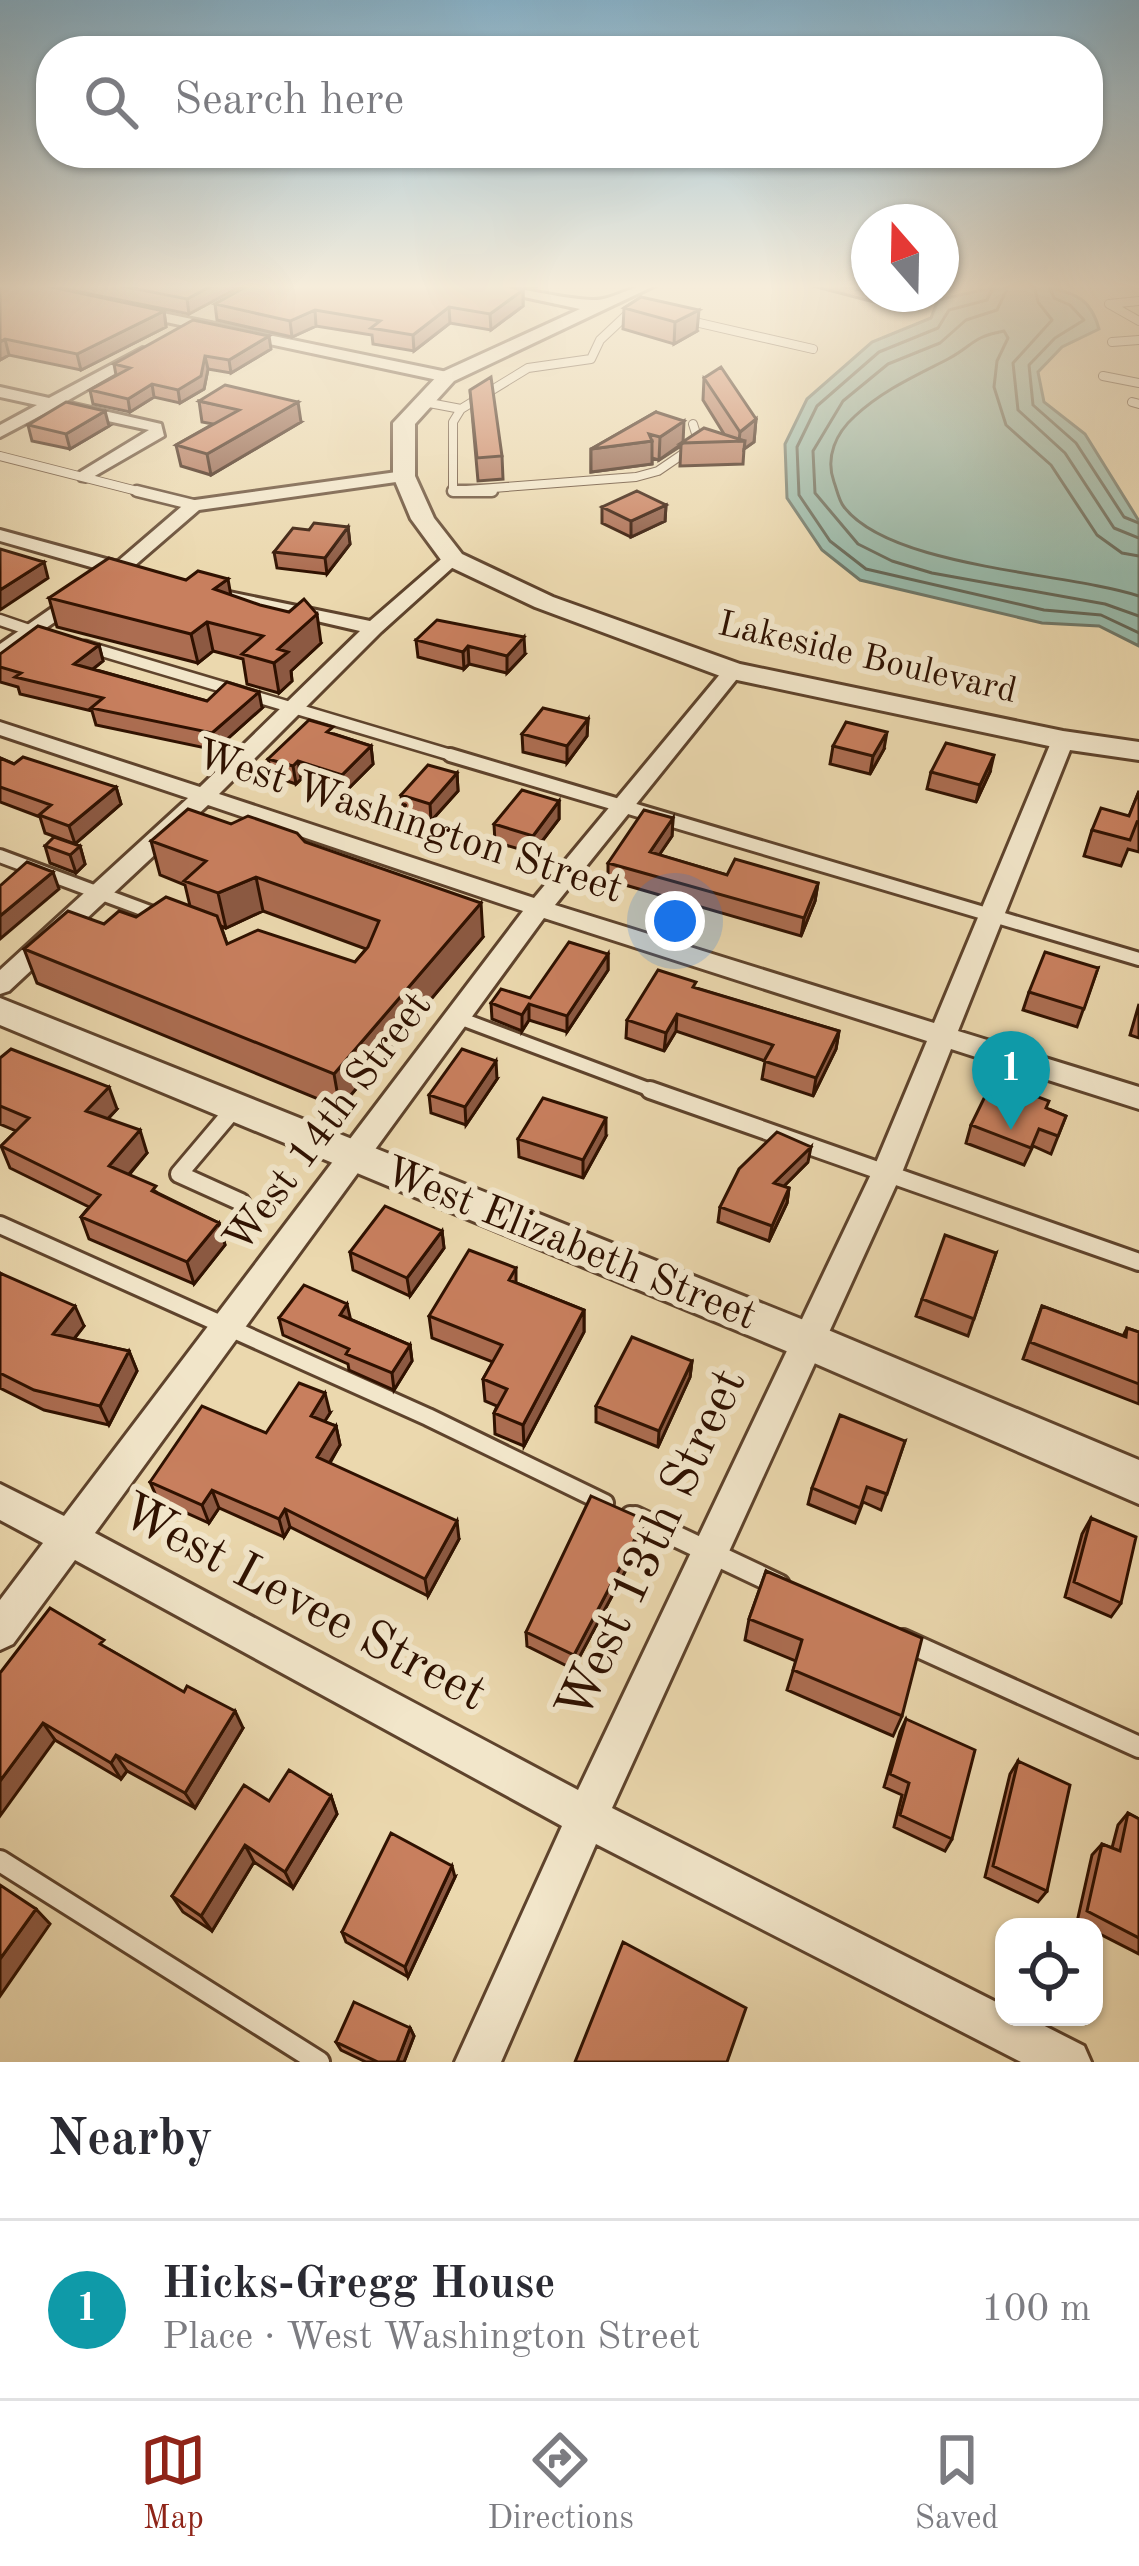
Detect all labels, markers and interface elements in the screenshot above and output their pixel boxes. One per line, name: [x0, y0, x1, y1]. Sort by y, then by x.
search box: [36, 36, 1103, 168]
icon: search: [78, 69, 144, 135]
text: Search here: [174, 79, 404, 124]
north arrow: [851, 204, 959, 312]
street label: Lakeside Boulevard: [714, 607, 1020, 711]
street label: West Washington Street: [190, 734, 628, 912]
your location: [645, 891, 705, 951]
street label: West 14th Street: [218, 985, 440, 1261]
pin: 1: [972, 1031, 1050, 1130]
street label: West Elizabeth Street: [378, 1151, 762, 1339]
street label: West 13th Street: [549, 1361, 757, 1729]
street label: West Levee Street: [112, 1486, 494, 1722]
map controls: [995, 1918, 1103, 2026]
button: locate: [995, 1918, 1103, 2026]
text: Nearby: [48, 2115, 213, 2166]
text: Hicks-Gregg House: [162, 2263, 555, 2308]
text: 1: [76, 2290, 98, 2329]
text: 100 m: [981, 2290, 1091, 2329]
text: Place · West Washington Street: [162, 2318, 700, 2357]
tab: Map: [140, 2427, 206, 2540]
tab: Directions: [487, 2427, 634, 2540]
tab: Saved: [915, 2427, 999, 2540]

